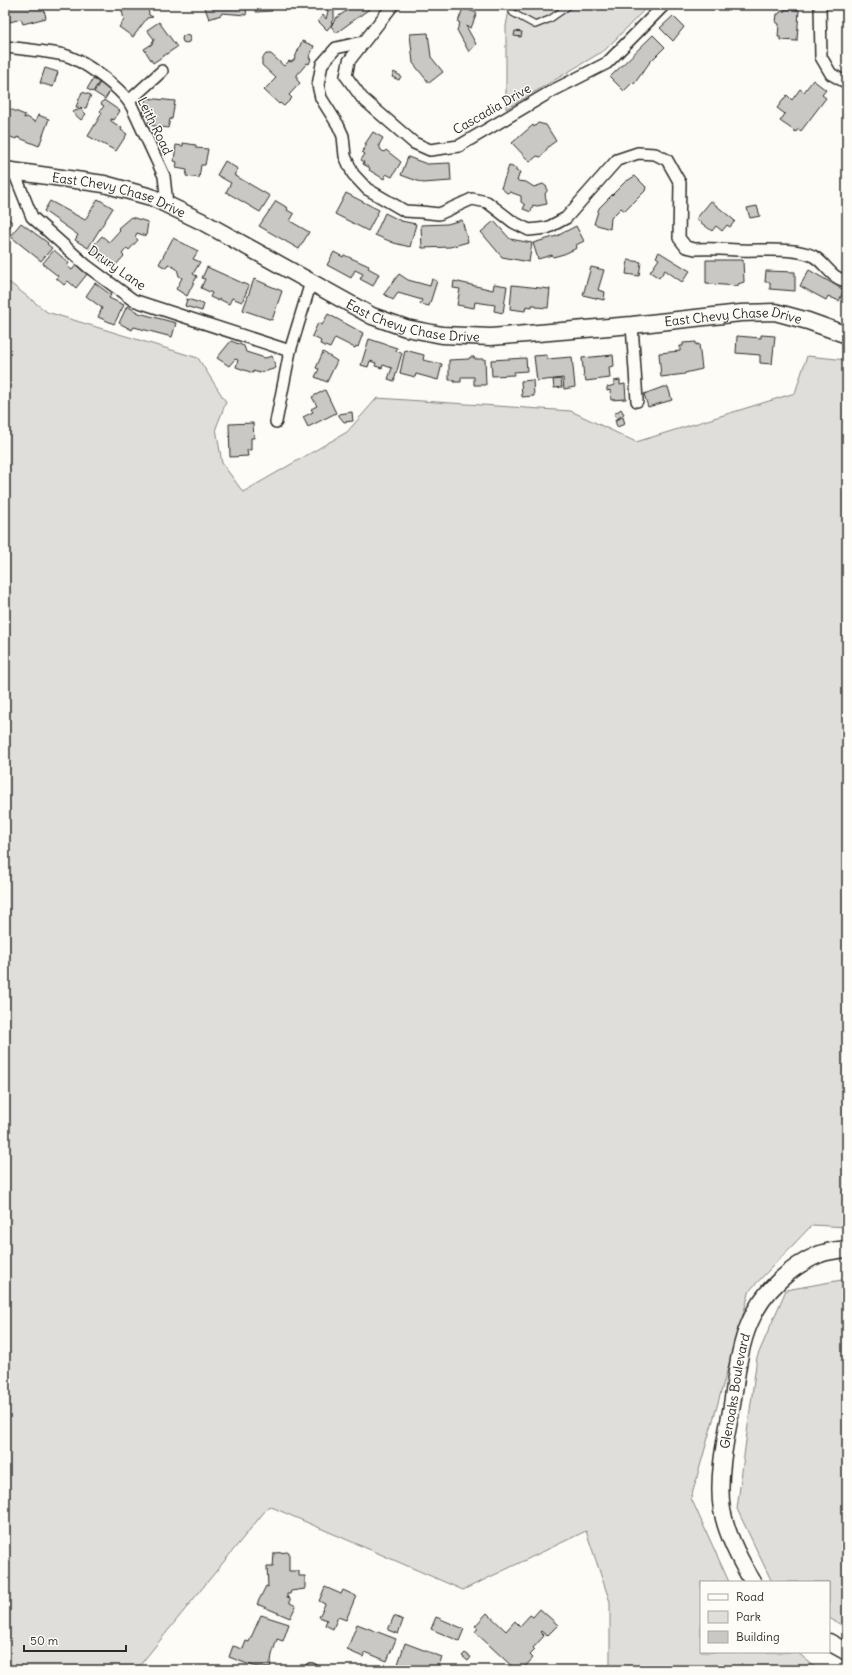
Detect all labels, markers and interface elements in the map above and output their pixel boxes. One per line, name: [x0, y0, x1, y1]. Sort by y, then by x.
street label: Cascadia Drive: [450, 80, 534, 138]
street label: Leith Road: [134, 94, 176, 158]
street label: East Chevy Chase Drive: [51, 168, 189, 221]
street label: Drury Lane: [85, 242, 149, 294]
street label: East Chevy Chase Drive: [343, 295, 480, 345]
street label: East Chevy Chase Drive: [663, 303, 804, 330]
street label: Glenoaks Boulevard: [716, 1331, 754, 1450]
legend: [700, 1581, 830, 1653]
text: Road: [736, 1589, 764, 1604]
text: Park: [736, 1609, 761, 1624]
scale bar: [24, 1627, 126, 1653]
text: Building: [736, 1629, 780, 1644]
text: 50 m: [30, 1633, 59, 1648]

